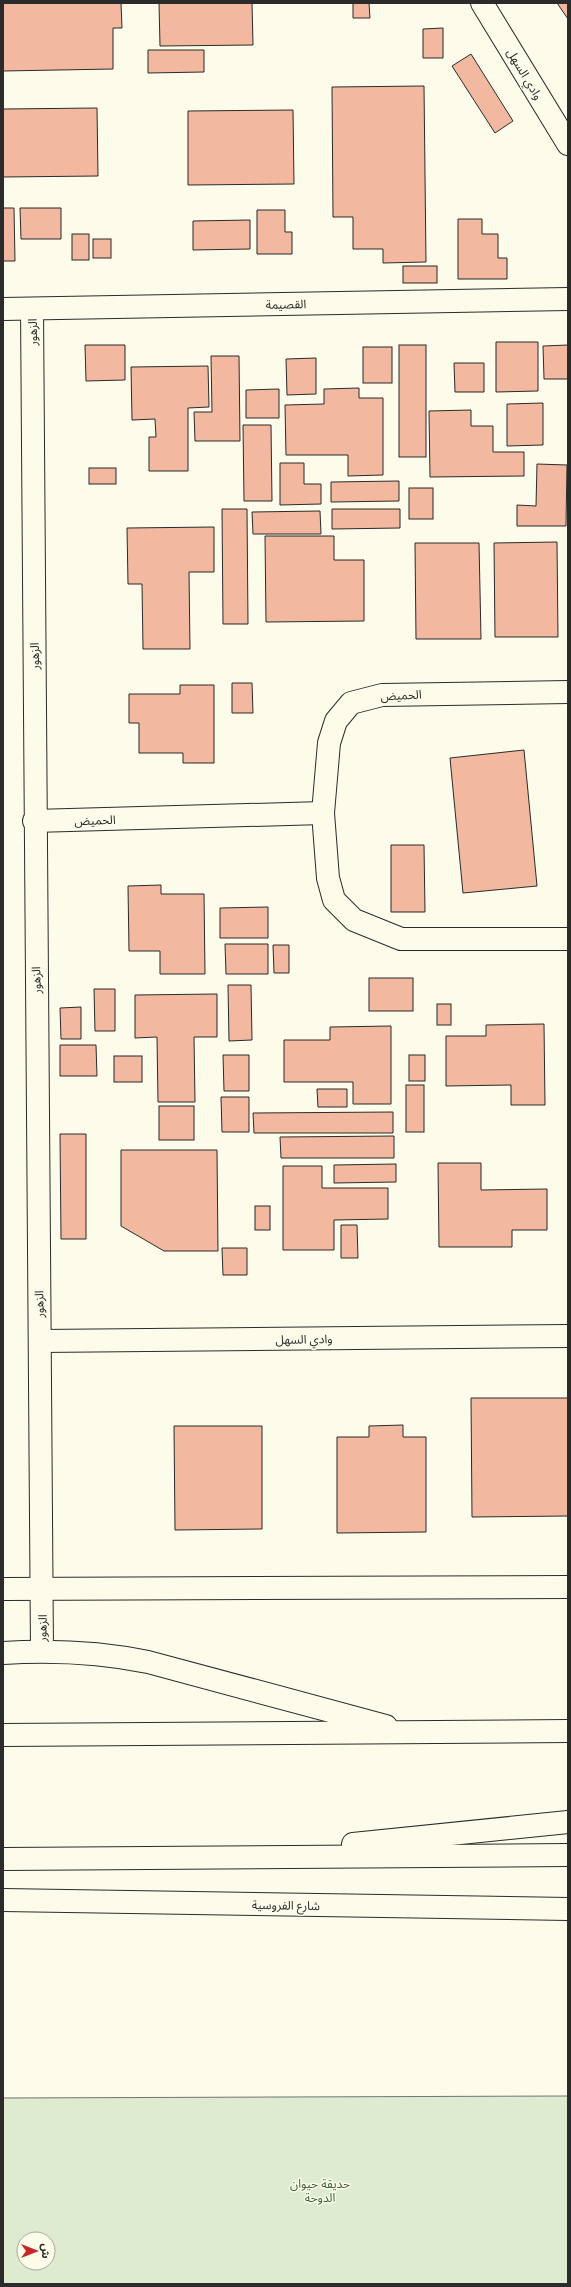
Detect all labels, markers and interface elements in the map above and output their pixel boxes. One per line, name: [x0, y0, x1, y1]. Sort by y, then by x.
street label: وادي السهل: [501, 46, 546, 104]
street label: القصيمة: [266, 296, 307, 312]
street label: الزهور: [25, 318, 40, 347]
street label: الزهور: [27, 642, 42, 671]
street label: الحميض: [380, 686, 422, 704]
street label: الحميض: [74, 812, 116, 828]
street label: الزهور: [28, 966, 44, 995]
street label: الزهور: [31, 1290, 47, 1319]
street label: وادي السهل: [275, 1331, 333, 1350]
street label: الزهور: [34, 1614, 50, 1643]
street label: شارع الفروسية: [252, 1897, 320, 1915]
park label: حديقة حيوان الدوحة: [290, 2176, 350, 2205]
north arrow: [16, 2231, 56, 2271]
text: ش: [39, 2243, 53, 2259]

